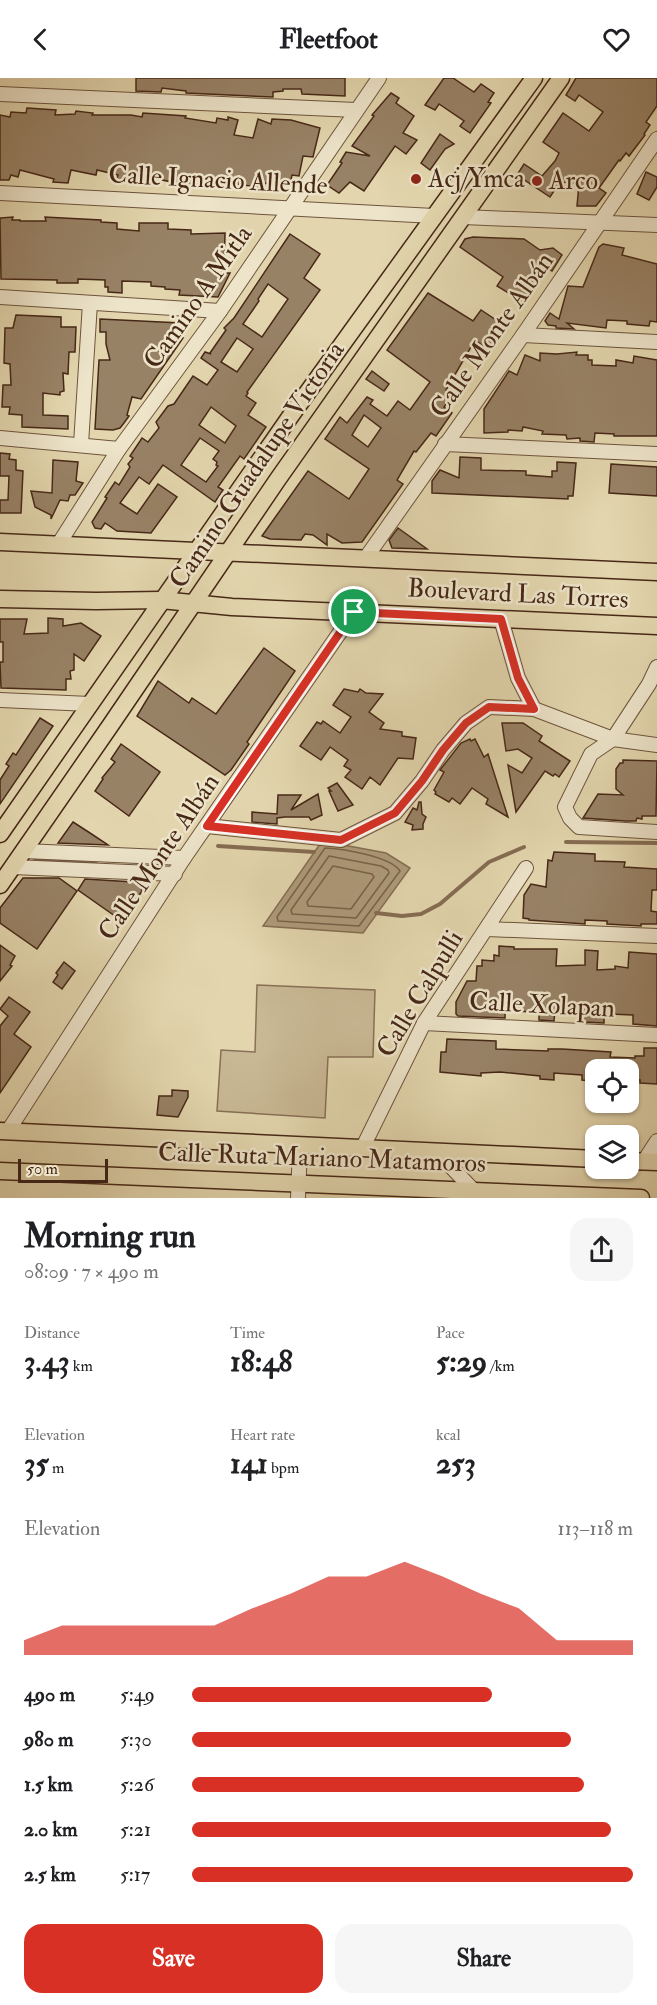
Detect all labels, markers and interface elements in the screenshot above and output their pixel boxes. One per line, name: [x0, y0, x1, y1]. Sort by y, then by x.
icon: back: [24, 23, 57, 56]
text: Fleetfoot: [279, 23, 378, 56]
icon: heart: [600, 23, 633, 56]
street label: Calle Ignacio Allende: [108, 158, 329, 202]
place label: Acj/Ymca: [427, 163, 525, 195]
place label: Arco: [548, 165, 598, 197]
marker: Acj/Ymca: [409, 172, 423, 186]
marker: Arco: [530, 174, 544, 188]
street label: Camino A Mitla: [137, 219, 259, 375]
street label: Calle Monte Albán: [423, 246, 561, 424]
street label: Camino Guadalupe Victoria: [162, 335, 353, 595]
street label: Boulevard Las Torres: [407, 572, 630, 616]
pin: [328, 586, 379, 637]
icon: arrive: [337, 595, 370, 628]
street label: Calle Monte Albán: [91, 768, 227, 946]
street label: Calle Calpulli: [370, 925, 471, 1064]
street label: Calle Xolapan: [468, 985, 616, 1026]
map controls: [585, 1059, 639, 1179]
button: locate: [585, 1059, 639, 1113]
button: layers: [585, 1125, 639, 1179]
street label: Calle Ruta Mariano Matamoros: [157, 1136, 487, 1180]
scale bar: [18, 1156, 108, 1184]
text: 50 m: [27, 1159, 58, 1179]
text: Morning run: [24, 1216, 196, 1257]
button: share: [570, 1218, 633, 1281]
text: 08:09 · 7 × 490 m: [24, 1259, 159, 1284]
text: Distance: [24, 1323, 80, 1343]
text: Time: [230, 1323, 265, 1343]
text: Pace: [436, 1323, 465, 1343]
text: 3.43: [24, 1343, 69, 1380]
text: 18:48: [230, 1343, 292, 1380]
text: 5:29: [436, 1343, 487, 1380]
text: km: [69, 1356, 93, 1376]
text: /km: [487, 1356, 515, 1376]
text: Elevation: [24, 1425, 85, 1445]
text: Heart rate: [230, 1425, 295, 1445]
text: kcal: [436, 1425, 461, 1445]
text: 35: [24, 1445, 49, 1482]
text: 141: [230, 1445, 268, 1482]
text: 253: [436, 1445, 476, 1482]
text: m: [49, 1458, 64, 1478]
text: bpm: [268, 1458, 299, 1478]
text: Elevation: [24, 1516, 100, 1541]
text: 113–118 m: [558, 1516, 633, 1541]
text: 490 m: [24, 1682, 75, 1707]
text: 5:49: [120, 1682, 155, 1707]
text: 980 m: [24, 1727, 74, 1752]
text: 5:30: [120, 1727, 152, 1752]
text: 1.5 km: [24, 1772, 73, 1797]
text: 5:26: [120, 1772, 154, 1797]
text: 2.0 km: [24, 1817, 78, 1842]
text: 5:21: [120, 1817, 151, 1842]
text: 2.5 km: [24, 1862, 76, 1887]
text: 5:17: [120, 1862, 150, 1887]
button: Save: [24, 1924, 323, 1993]
button: Share: [335, 1924, 633, 1993]

